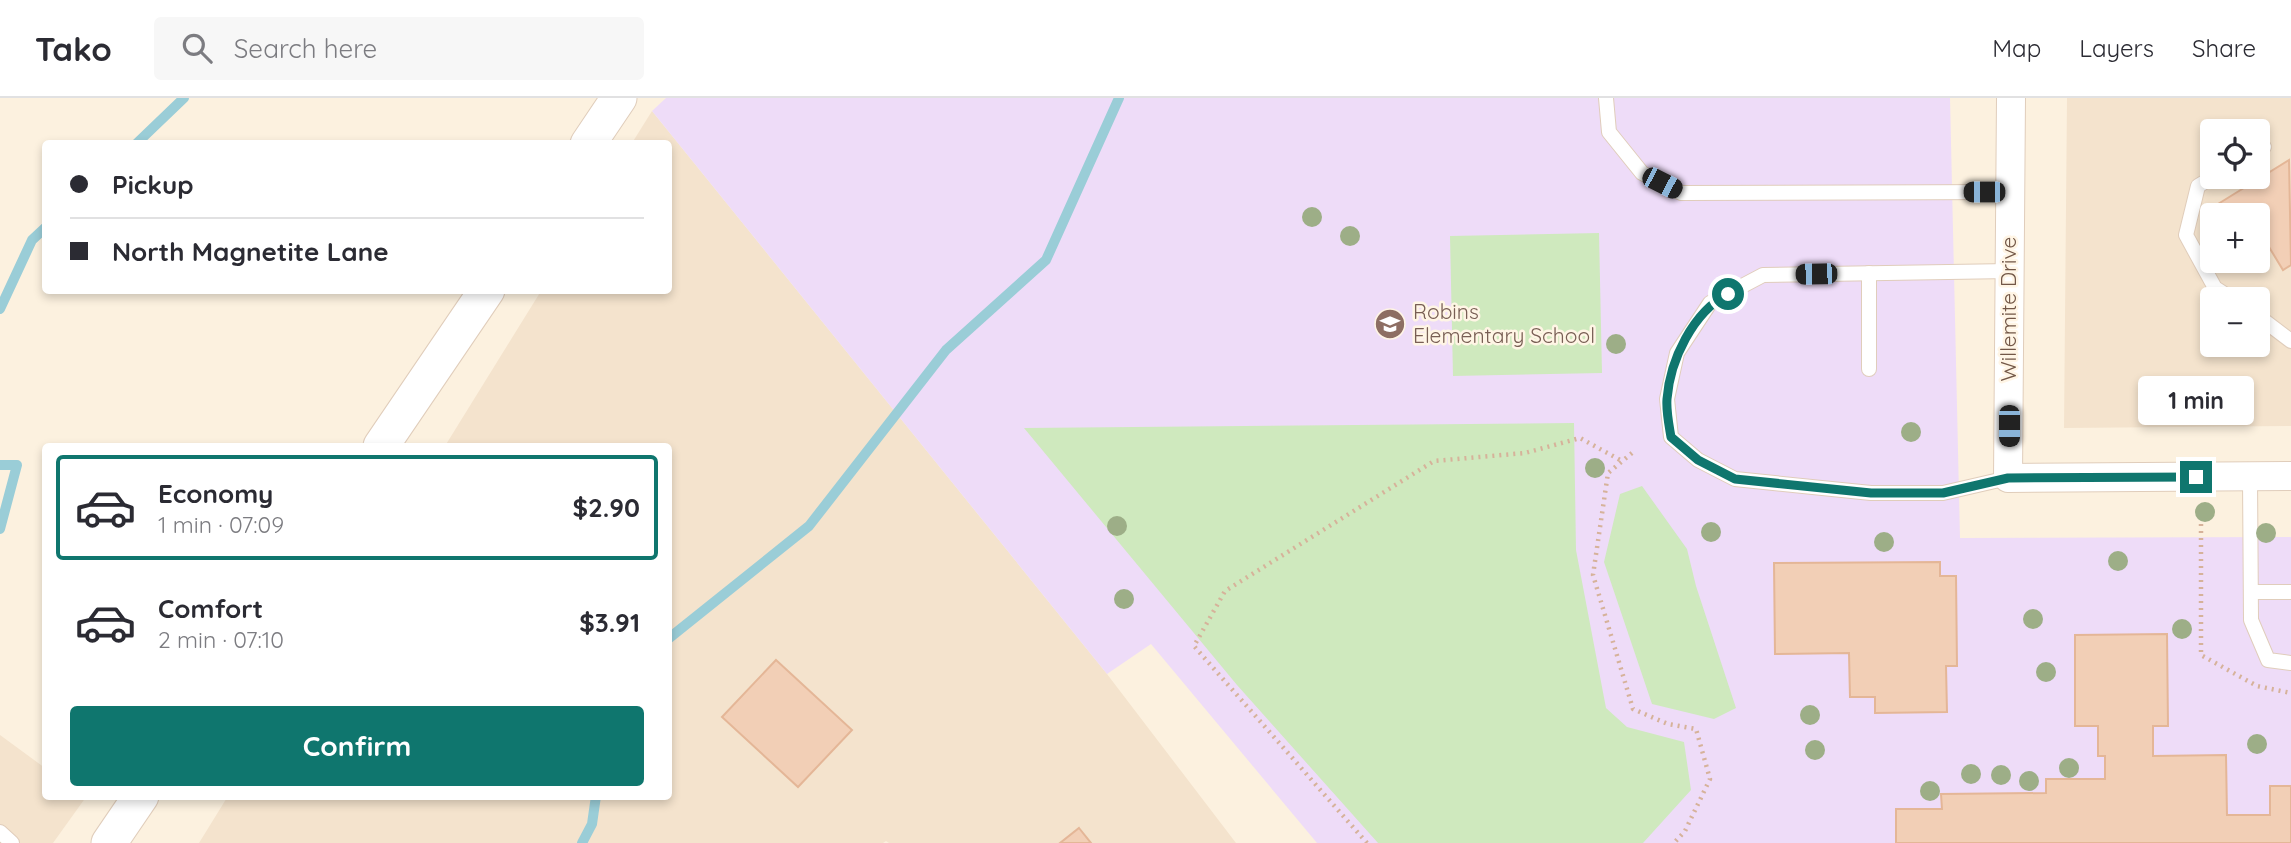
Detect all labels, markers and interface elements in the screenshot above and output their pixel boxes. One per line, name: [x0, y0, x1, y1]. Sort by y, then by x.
search box: [154, 17, 644, 80]
text: Tako: [35, 28, 112, 69]
icon: search: [178, 29, 216, 67]
text: Search here: [234, 32, 377, 65]
text: Map: [1992, 33, 2041, 63]
text: Layers: [2079, 33, 2154, 63]
text: Share: [2192, 33, 2256, 63]
map controls: [2200, 119, 2270, 357]
button: locate: [2200, 119, 2270, 189]
car: [1639, 164, 1686, 202]
text: Pickup: [112, 168, 194, 201]
car: [1964, 182, 2006, 203]
button: +: [2200, 203, 2270, 273]
text: North Magnetite Lane: [112, 235, 388, 268]
street label: Willemite Drive: [1995, 237, 2021, 381]
car: [1795, 263, 1838, 285]
route start: [1712, 278, 1744, 310]
button: −: [2200, 287, 2270, 357]
place label: Robins Elementary School: [1413, 298, 1595, 348]
school or university icon: Robins Elementary School: [1373, 307, 1407, 341]
callout: 1 min: [2138, 376, 2254, 424]
text: 1 min: [2168, 386, 2224, 415]
car: [1999, 405, 2020, 447]
route end: [2180, 461, 2212, 493]
icon: car: [74, 476, 137, 539]
text: Economy: [158, 477, 273, 510]
text: $2.90: [572, 491, 640, 524]
text: 1 min · 07:09: [158, 510, 284, 539]
icon: car: [74, 591, 137, 654]
text: Comfort: [158, 592, 263, 625]
text: $3.91: [579, 606, 640, 639]
text: 2 min · 07:10: [158, 625, 284, 654]
button: Confirm: [70, 706, 644, 786]

